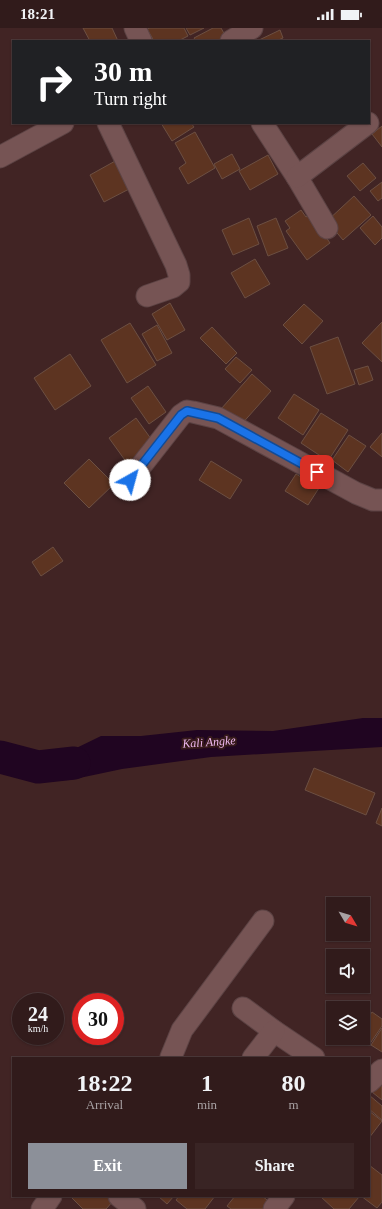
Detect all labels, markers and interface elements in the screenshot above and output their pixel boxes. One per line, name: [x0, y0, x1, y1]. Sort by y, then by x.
text: 18:21: [20, 6, 55, 22]
icon: right: [28, 56, 80, 108]
text: 30 m: [94, 56, 152, 87]
text: Turn right: [94, 89, 167, 109]
pin: [300, 455, 334, 489]
position arrow: [109, 459, 151, 501]
icon: arrive: [306, 461, 328, 483]
water label: Kali Angke: [181, 733, 237, 751]
north arrow: [326, 897, 370, 941]
map controls: [326, 897, 370, 1045]
button: sound: [326, 949, 370, 993]
speed limit sign: 30: [72, 993, 124, 1045]
button: layers: [326, 1001, 370, 1045]
text: 24: [28, 1003, 48, 1025]
text: km/h: [28, 1023, 48, 1034]
text: 18:22: [76, 1070, 132, 1096]
text: 1: [201, 1070, 213, 1096]
text: 80: [282, 1070, 306, 1096]
text: Arrival: [86, 1097, 123, 1112]
text: min: [197, 1097, 217, 1112]
text: m: [288, 1097, 299, 1112]
button: Exit: [28, 1143, 187, 1189]
button: Share: [195, 1143, 354, 1189]

